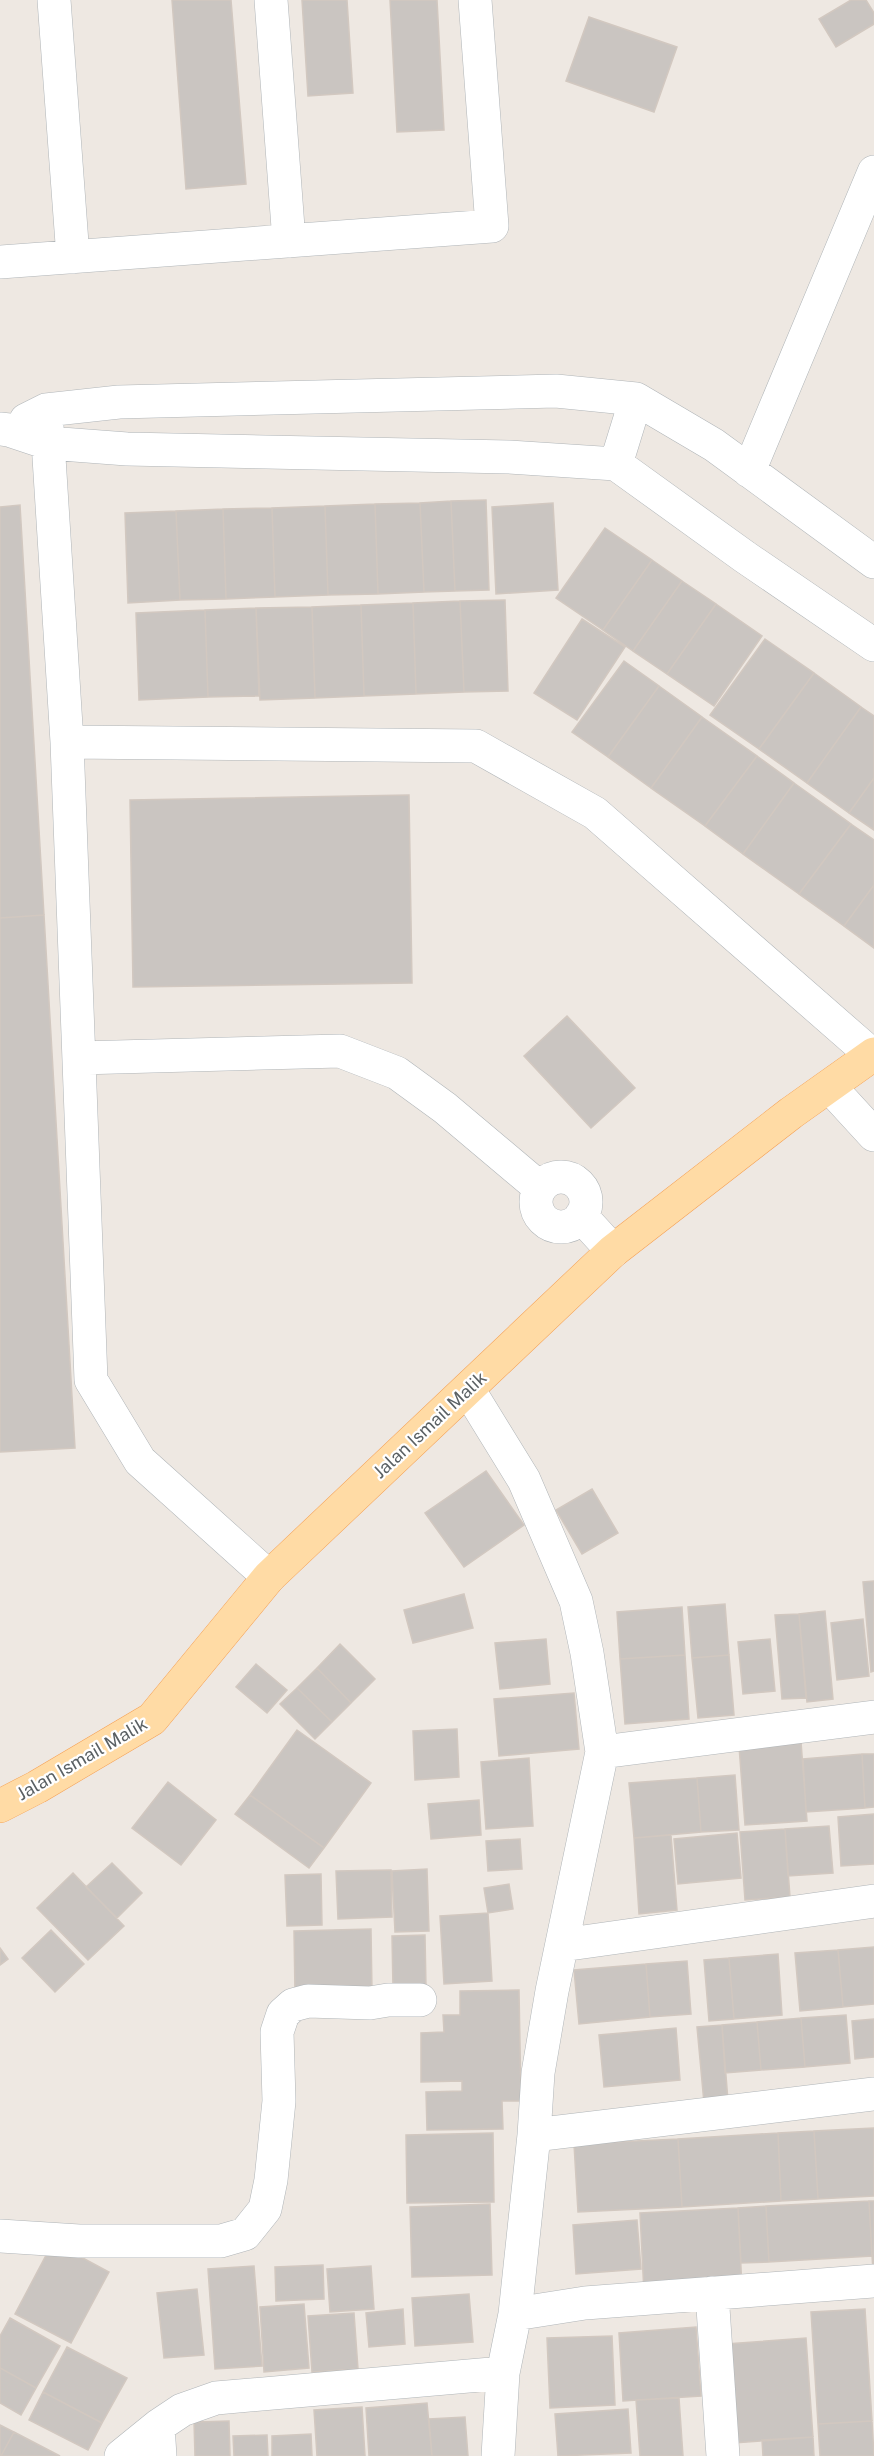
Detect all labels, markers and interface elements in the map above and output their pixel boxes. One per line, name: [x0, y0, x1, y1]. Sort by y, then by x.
street label: Jalan Ismail Malik: [369, 1367, 491, 1482]
street label: Jalan Ismail Malik: [13, 1713, 151, 1804]

